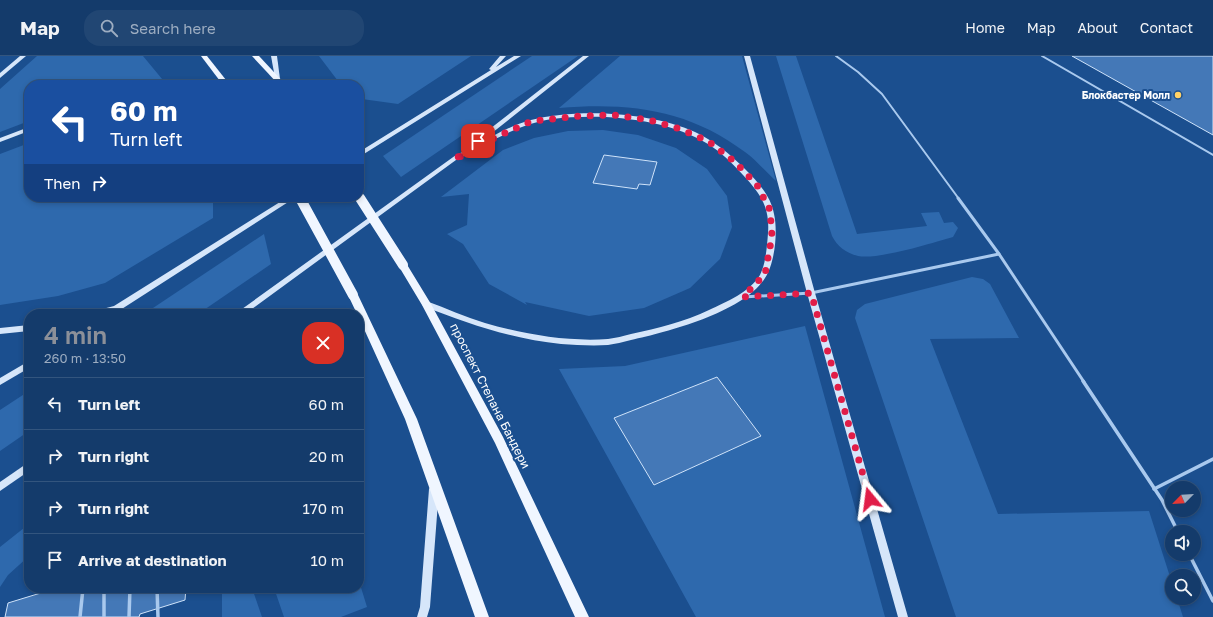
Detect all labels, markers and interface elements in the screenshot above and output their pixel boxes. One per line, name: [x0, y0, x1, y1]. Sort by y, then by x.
search box: [84, 10, 364, 46]
text: Map: [20, 16, 60, 39]
icon: search: [98, 17, 120, 39]
text: Search here: [130, 19, 216, 37]
text: Home: [965, 19, 1005, 36]
text: Map: [1027, 19, 1055, 36]
text: About: [1077, 19, 1118, 36]
text: Contact: [1140, 19, 1193, 36]
place label: Блокбастер Молл: [1082, 89, 1170, 101]
marker: Блокбастер Молл: [1173, 90, 1183, 100]
text: 60 m: [110, 94, 177, 127]
icon: left: [44, 96, 96, 148]
pin: [461, 124, 495, 158]
text: Turn left: [110, 128, 183, 150]
icon: arrive: [467, 130, 489, 152]
icon: right: [88, 172, 110, 194]
text: Then: [44, 174, 80, 192]
text: 4 min: [44, 320, 107, 349]
street label: проспект Степана Бандери: [447, 321, 534, 471]
button: close: [302, 322, 344, 364]
text: 260 m · 13:50: [44, 350, 126, 366]
icon: left: [44, 393, 66, 415]
text: Turn left: [78, 395, 140, 413]
text: 60 m: [309, 395, 344, 413]
icon: right: [44, 445, 66, 467]
text: Turn right: [78, 447, 149, 465]
text: 20 m: [309, 447, 344, 465]
position arrow: [849, 478, 891, 520]
north arrow: [1165, 481, 1201, 517]
map controls: [1165, 481, 1201, 605]
icon: right: [44, 497, 66, 519]
text: Turn right: [78, 499, 149, 517]
text: 170 m: [302, 499, 344, 517]
button: sound: [1165, 525, 1201, 561]
icon: arrive: [44, 549, 66, 571]
text: Arrive at destination: [78, 551, 227, 569]
text: 10 m: [310, 551, 344, 569]
button: search: [1165, 569, 1201, 605]

